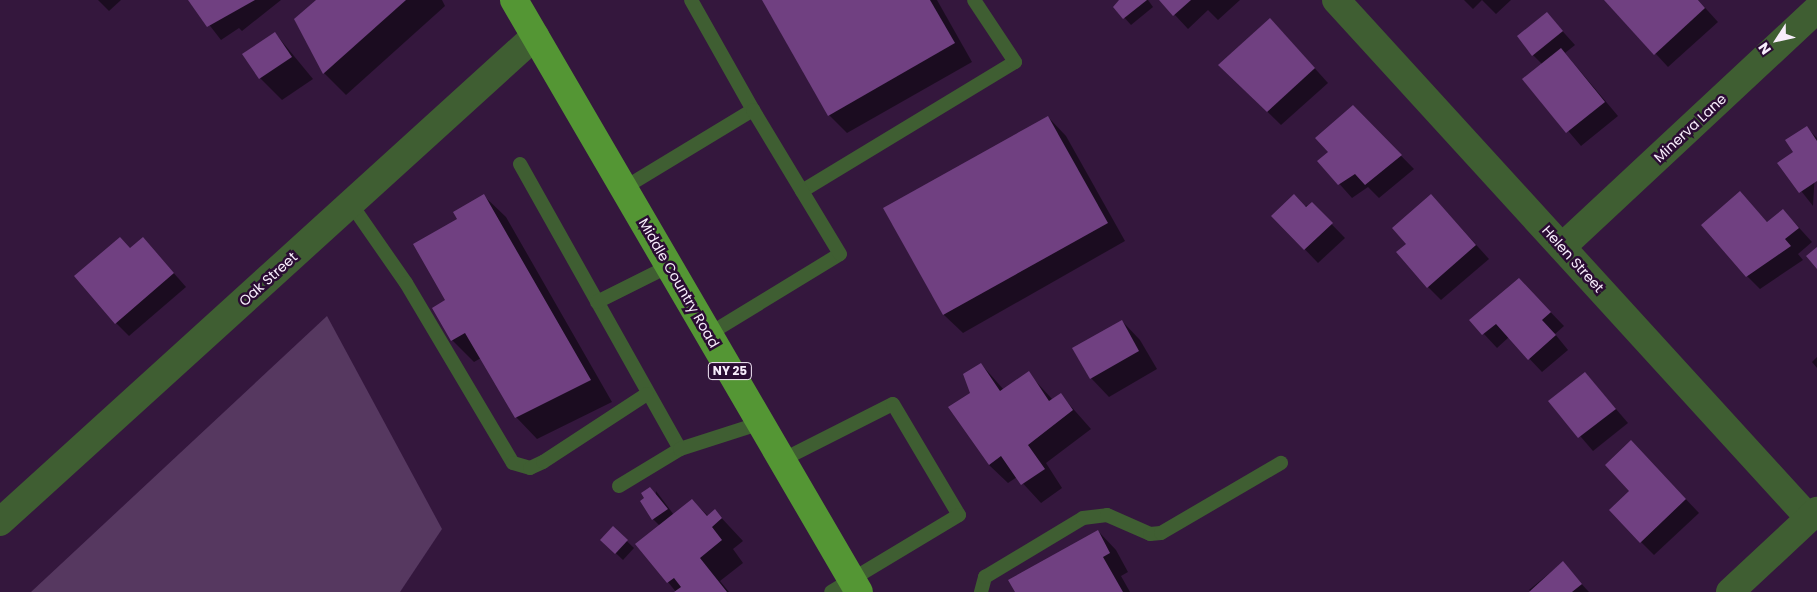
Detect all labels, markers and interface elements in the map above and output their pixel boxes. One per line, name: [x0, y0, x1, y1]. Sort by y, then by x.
north arrow: [1752, 15, 1802, 65]
text: N: [1754, 39, 1776, 59]
street label: Minerva Lane: [1650, 90, 1730, 166]
street label: Middle Country Road: [635, 215, 723, 351]
street label: Helen Street: [1539, 222, 1607, 296]
street label: Oak Street: [235, 249, 301, 309]
road number: NY 25: [708, 362, 752, 381]

